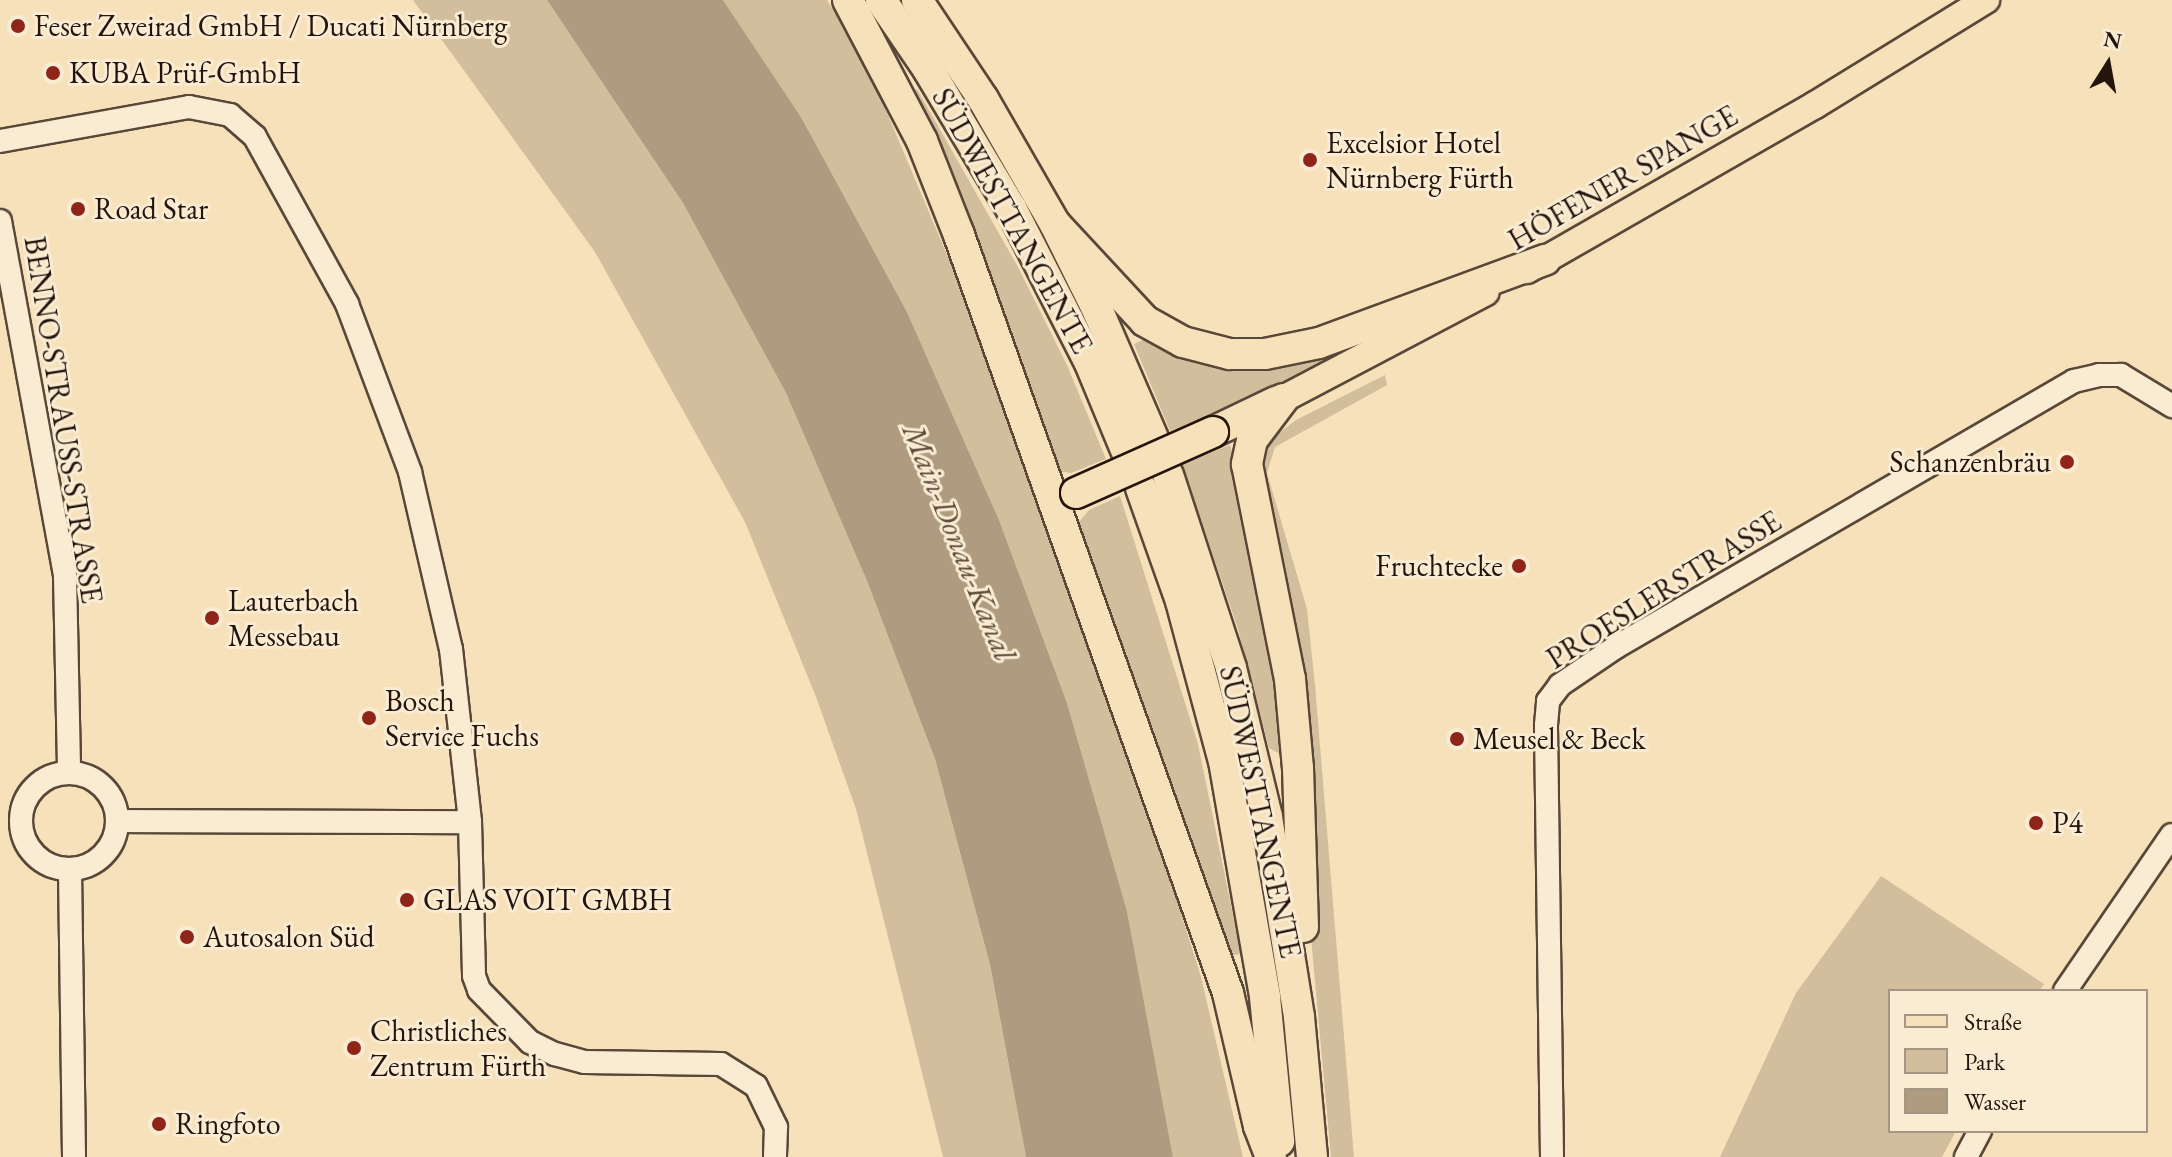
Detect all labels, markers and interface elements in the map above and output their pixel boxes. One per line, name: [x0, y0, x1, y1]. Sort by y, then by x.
place label: Feser Zweirad GmbH / Ducati Nürnberg: [34, 8, 507, 44]
marker: Feser Zweirad GmbH / Ducati Nürnberg: [9, 17, 27, 35]
north arrow: [2068, 24, 2148, 104]
text: N: [2101, 24, 2124, 56]
place label: KUBA Prüf-GmbH: [69, 55, 301, 91]
marker: KUBA Prüf-GmbH: [44, 64, 62, 82]
street label: SÜDWESTTANGENTE: [924, 82, 1100, 360]
street label: HÖFENER SPANGE: [1502, 98, 1744, 258]
place label: Excelsior Hotel Nürnberg Fürth: [1326, 125, 1514, 196]
marker: Excelsior Hotel Nürnberg Fürth: [1301, 151, 1319, 169]
place label: Road Star: [94, 191, 208, 227]
marker: Road Star: [69, 200, 87, 218]
street label: BENNO-STRAUSS-STRASSE: [16, 234, 110, 606]
water label: Main-Donau-Kanal: [894, 418, 1024, 666]
place label: Schanzenbräu: [1889, 444, 2051, 480]
marker: Schanzenbräu: [2058, 453, 2076, 471]
street label: PROESLERSTRASSE: [1540, 503, 1788, 677]
place label: Fruchtecke: [1375, 548, 1503, 584]
marker: Fruchtecke: [1510, 557, 1528, 575]
place label: Lauterbach Messebau: [228, 583, 359, 654]
marker: Lauterbach Messebau: [203, 609, 221, 627]
street label: SÜDWESTTANGENTE: [1211, 663, 1309, 961]
place label: Bosch Service Fuchs: [385, 683, 539, 754]
marker: Bosch Service Fuchs: [360, 709, 378, 727]
place label: Meusel & Beck: [1473, 721, 1645, 757]
marker: Meusel & Beck: [1448, 730, 1466, 748]
place label: P4: [2052, 805, 2083, 841]
marker: P4: [2027, 814, 2045, 832]
place label: GLAS VOIT GMBH: [423, 882, 672, 918]
marker: GLAS VOIT GMBH: [398, 891, 416, 909]
place label: Autosalon Süd: [203, 919, 374, 955]
marker: Autosalon Süd: [178, 928, 196, 946]
legend: [1888, 989, 2148, 1133]
text: Straße: [1964, 1006, 2022, 1037]
place label: Christliches Zentrum Fürth: [370, 1013, 546, 1084]
marker: Christliches Zentrum Fürth: [345, 1039, 363, 1057]
text: Park: [1964, 1046, 2005, 1077]
text: Wasser: [1964, 1086, 2026, 1117]
place label: Ringfoto: [175, 1106, 281, 1142]
marker: Ringfoto: [150, 1115, 168, 1133]

